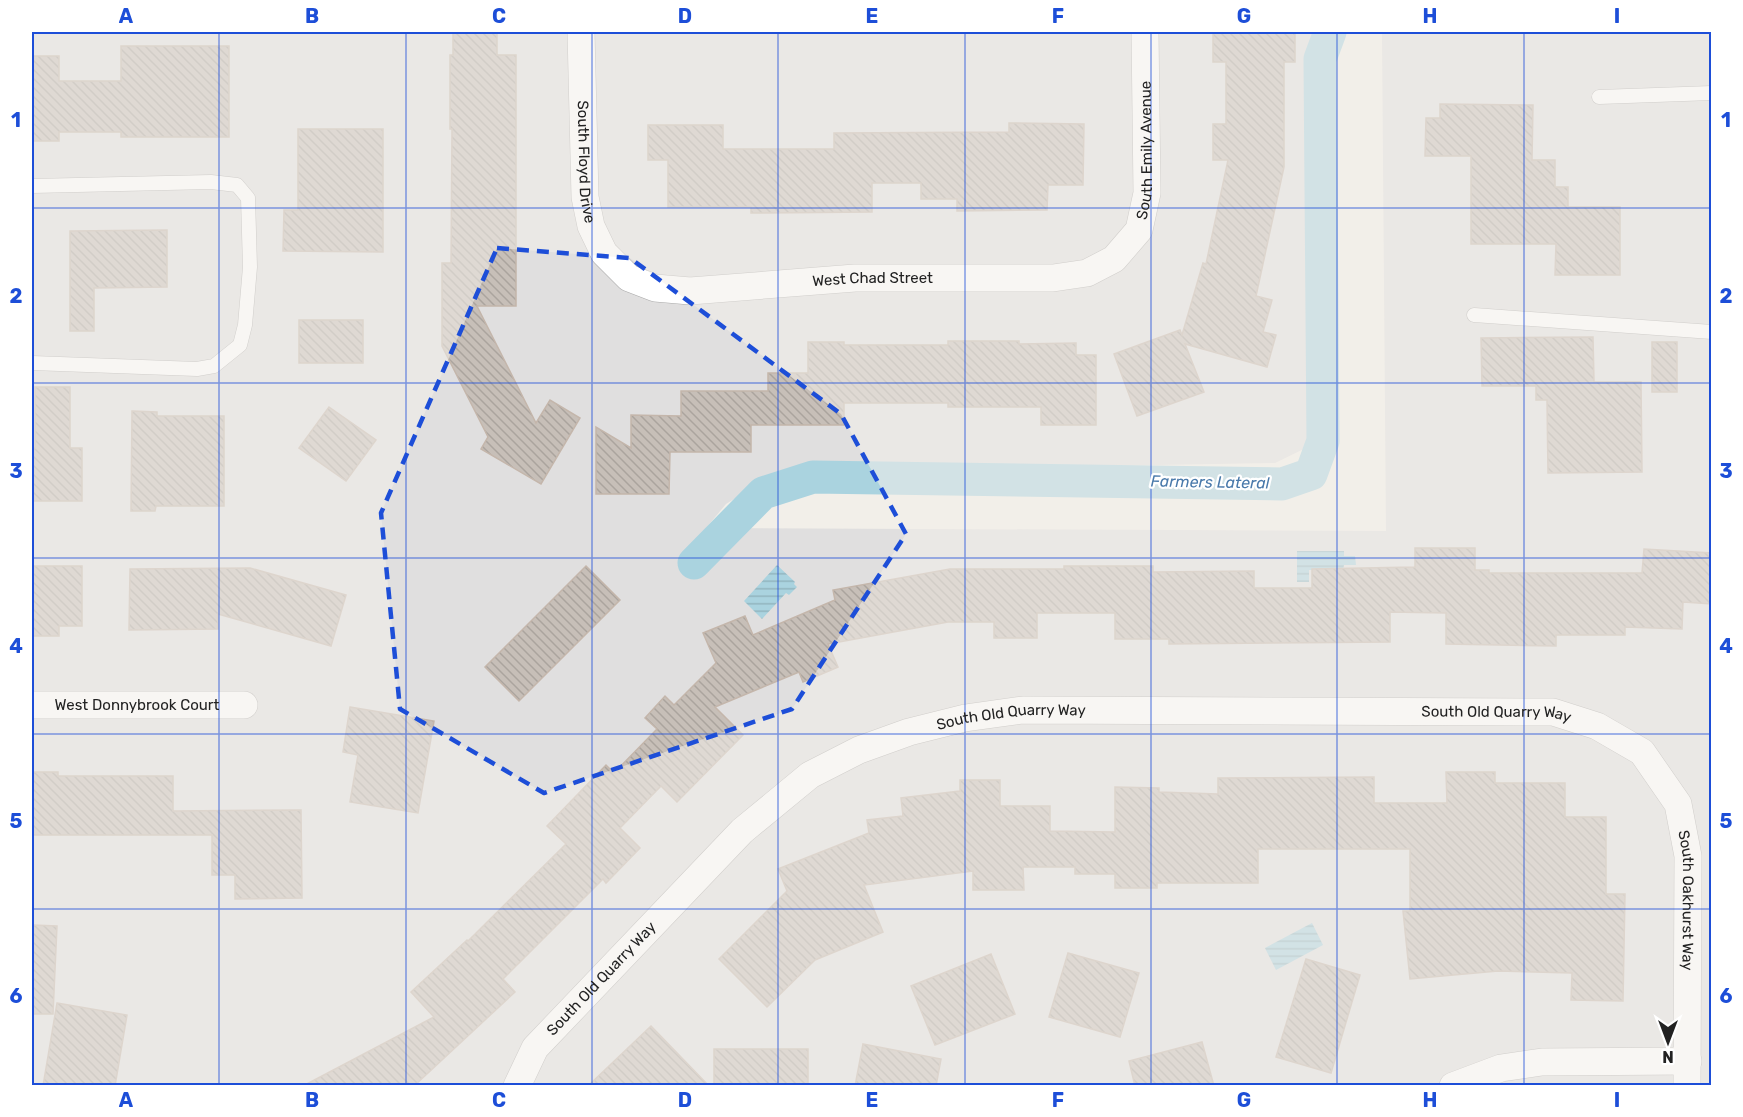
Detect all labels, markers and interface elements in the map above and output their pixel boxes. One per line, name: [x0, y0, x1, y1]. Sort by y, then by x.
text: A: [119, 4, 134, 28]
text: B: [305, 4, 319, 28]
text: C: [492, 4, 506, 28]
text: D: [678, 4, 692, 28]
text: E: [866, 4, 878, 28]
text: F: [1052, 4, 1064, 28]
text: G: [1237, 4, 1251, 28]
text: H: [1423, 4, 1437, 28]
text: I: [1614, 4, 1620, 28]
street label: South Emily Avenue: [1132, 81, 1156, 221]
street label: South Floyd Drive: [574, 100, 599, 225]
text: 1: [11, 108, 21, 132]
text: 1: [1721, 108, 1731, 132]
street label: West Chad Street: [812, 269, 933, 290]
text: 2: [10, 284, 23, 308]
text: 2: [1720, 284, 1733, 308]
text: 3: [9, 459, 23, 483]
text: 3: [1719, 459, 1733, 483]
water label: Farmers Lateral: [1150, 471, 1271, 493]
text: 4: [9, 634, 23, 658]
text: 4: [1719, 634, 1733, 658]
street label: West Donnybrook Court: [55, 696, 220, 714]
street label: South Old Quarry Way: [935, 701, 1086, 734]
street label: South Old Quarry Way: [1421, 703, 1574, 726]
text: 5: [10, 809, 23, 833]
text: 5: [1720, 809, 1733, 833]
street label: South Oakhurst Way: [1674, 829, 1697, 971]
street label: South Old Quarry Way: [543, 918, 660, 1039]
text: 6: [9, 984, 23, 1008]
text: 6: [1719, 984, 1733, 1008]
north arrow: [1638, 1012, 1698, 1072]
text: N: [1662, 1047, 1674, 1066]
text: A: [119, 1088, 134, 1112]
text: B: [305, 1088, 319, 1112]
text: C: [492, 1088, 506, 1112]
text: D: [678, 1088, 692, 1112]
text: E: [866, 1088, 878, 1112]
text: F: [1052, 1088, 1064, 1112]
text: G: [1237, 1088, 1251, 1112]
text: H: [1423, 1088, 1437, 1112]
text: I: [1614, 1088, 1620, 1112]

